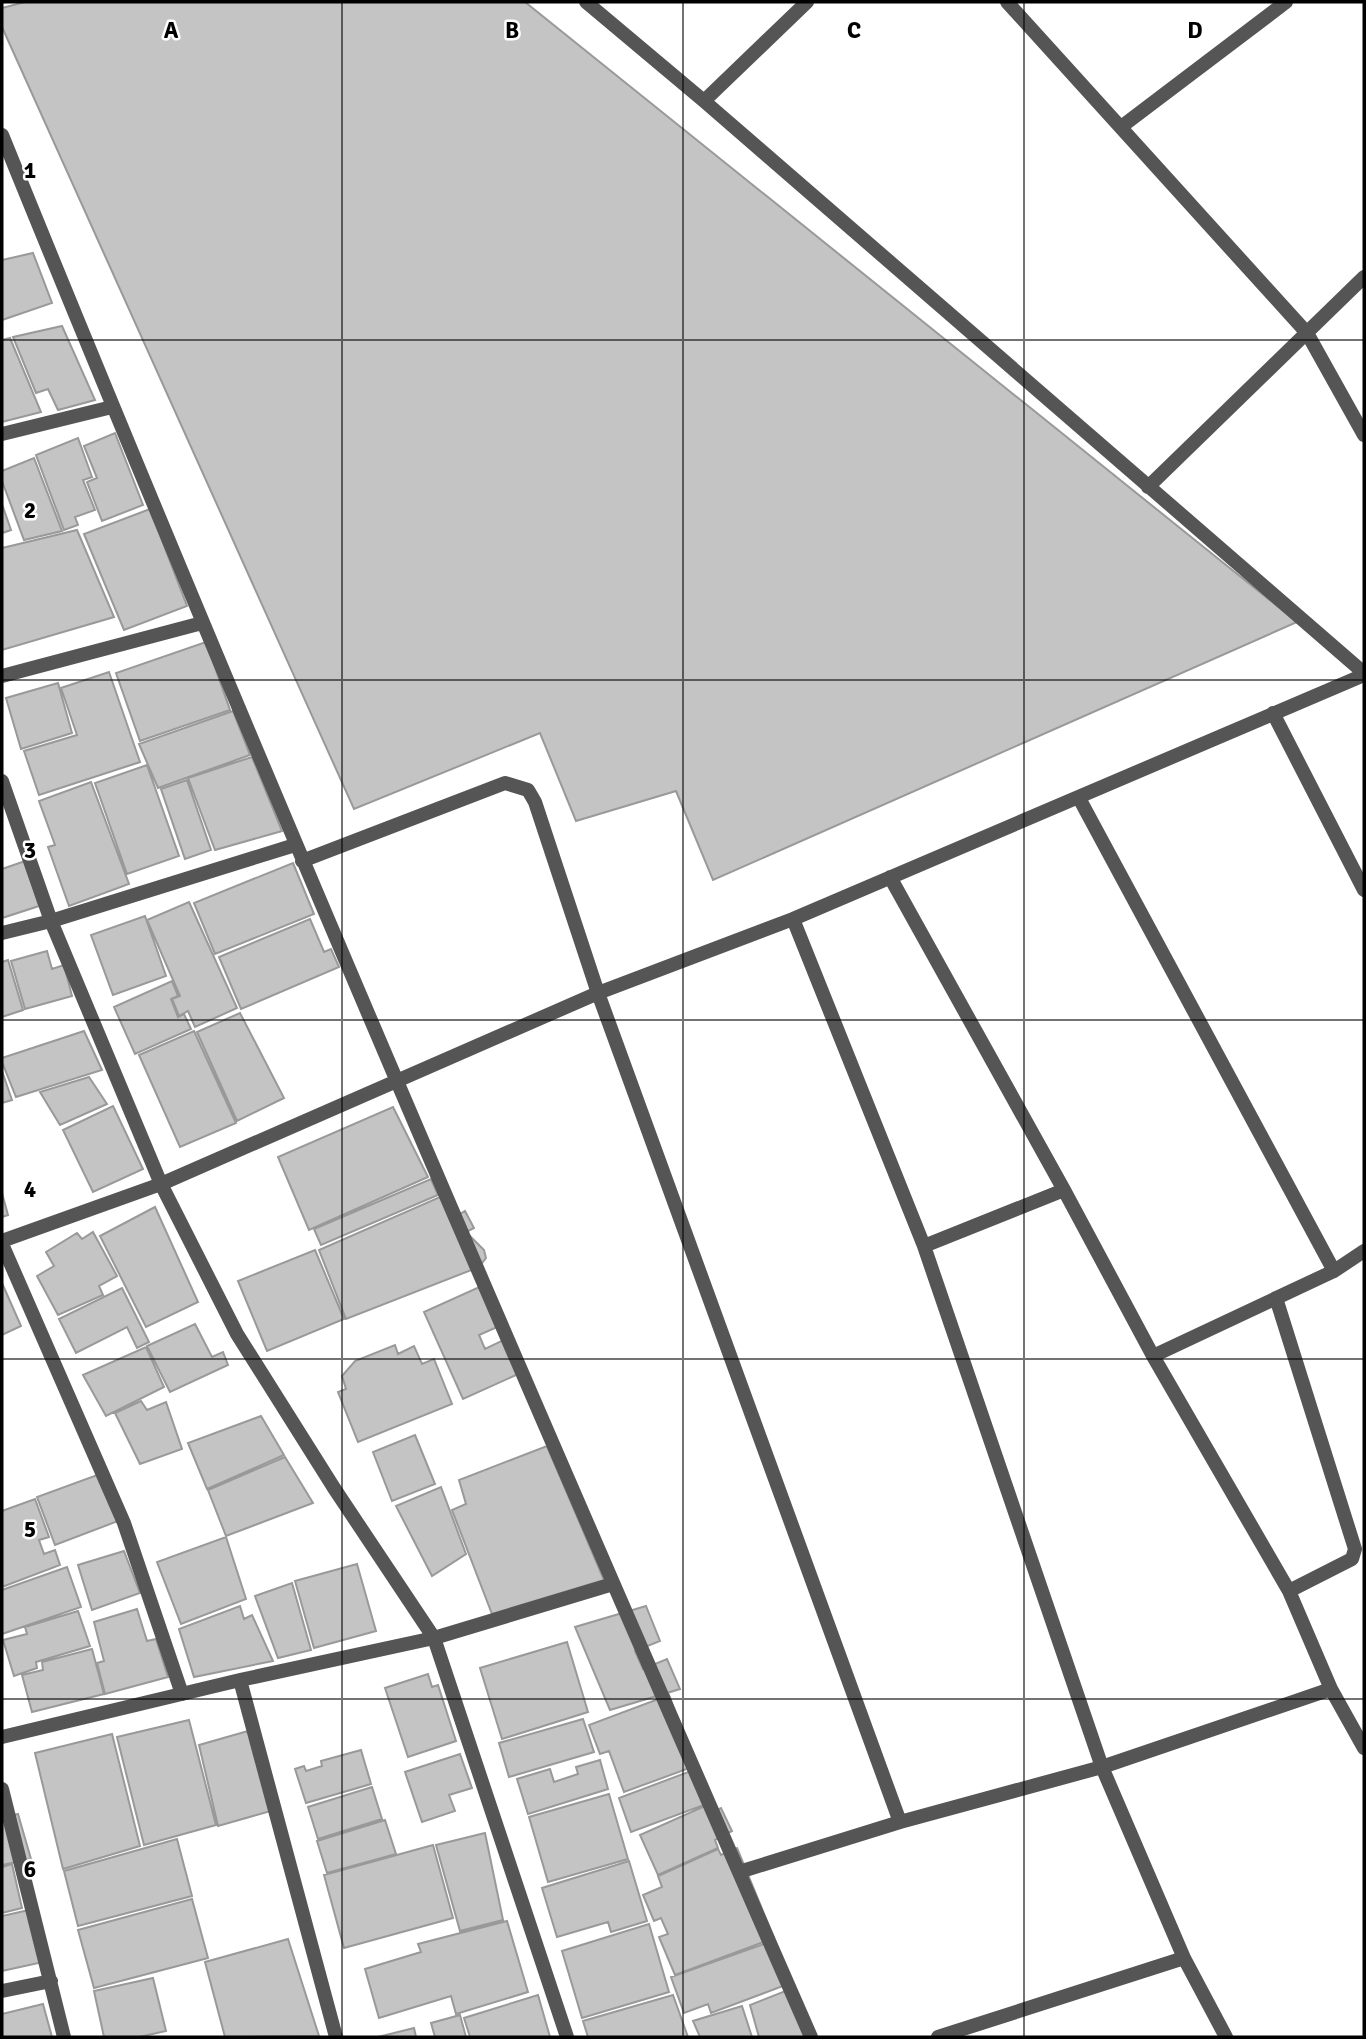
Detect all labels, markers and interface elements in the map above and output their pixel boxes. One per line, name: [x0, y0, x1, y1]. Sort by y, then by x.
text: A: [164, 16, 179, 45]
text: B: [505, 16, 519, 45]
text: C: [847, 16, 861, 45]
text: D: [1187, 16, 1203, 45]
text: 1: [24, 156, 36, 185]
text: 2: [24, 496, 36, 525]
text: 3: [24, 836, 36, 865]
text: 4: [24, 1175, 36, 1204]
text: 5: [24, 1515, 36, 1544]
text: 6: [24, 1855, 36, 1884]

